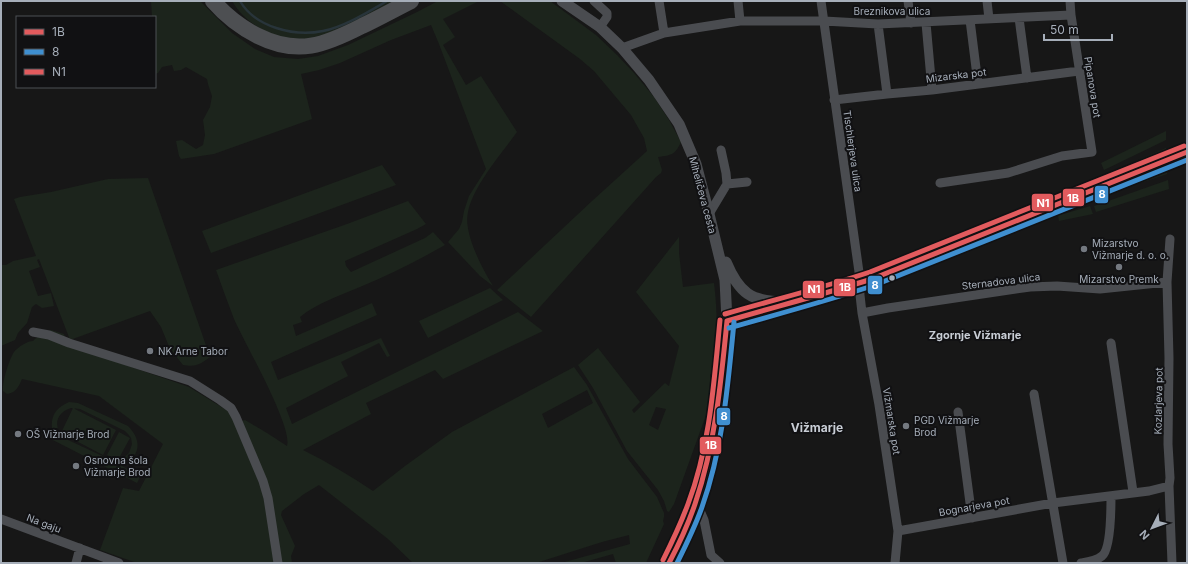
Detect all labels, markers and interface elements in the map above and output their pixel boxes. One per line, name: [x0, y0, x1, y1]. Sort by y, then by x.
street label: Breznikova ulica: [854, 5, 930, 17]
legend: [16, 16, 156, 88]
scale bar: [1044, 16, 1112, 42]
text: 50 m: [1050, 22, 1079, 37]
text: 1B: [52, 24, 65, 39]
text: 8: [52, 44, 59, 59]
street label: Pipanova pot: [1082, 56, 1104, 119]
text: N1: [52, 64, 66, 79]
street label: Mizarska pot: [925, 65, 988, 85]
street label: Tischlerjeva ulica: [841, 109, 865, 193]
street label: Miheličeva cesta: [687, 155, 719, 235]
line badge: 8: [1094, 185, 1109, 204]
text: 8: [1098, 187, 1106, 201]
line badge: 1B: [1062, 188, 1085, 207]
text: 1B: [1067, 191, 1079, 205]
line badge: N1: [1031, 193, 1054, 212]
text: N1: [1036, 196, 1050, 210]
place label: Mizarstvo Vižmarje d. o. o.: [1092, 237, 1169, 261]
marker: Mizarstvo Vižmarje d. o. o.: [1079, 244, 1089, 254]
marker: Mizarstvo Premk: [1114, 262, 1124, 272]
street label: Sternadova ulica: [961, 270, 1041, 292]
unlabelled marker: [887, 273, 897, 283]
place label: Mizarstvo Premk: [1079, 273, 1159, 285]
line badge: 8: [867, 275, 883, 295]
line badge: 1B: [833, 278, 856, 297]
text: 8: [871, 278, 879, 292]
line badge: N1: [802, 280, 825, 299]
text: 1B: [839, 280, 851, 294]
text: N1: [807, 282, 821, 296]
district label: Zgornje Vižmarje: [929, 328, 1022, 342]
place label: NK Arne Tabor: [158, 345, 228, 357]
marker: NK Arne Tabor: [145, 346, 155, 356]
street label: Kozlarjeva pot: [1151, 367, 1165, 435]
street label: Vižmarska pot: [881, 387, 903, 456]
line badge: 8: [716, 407, 731, 426]
text: 8: [720, 409, 728, 423]
place label: PGD Vižmarje Brod: [914, 414, 979, 438]
district label: Vižmarje: [791, 420, 843, 435]
marker: PGD Vižmarje Brod: [901, 421, 911, 431]
place label: OŠ Vižmarje Brod: [26, 428, 109, 440]
marker: OŠ Vižmarje Brod: [13, 429, 23, 439]
line badge: 1B: [699, 436, 722, 455]
text: 1B: [705, 438, 717, 452]
place label: Osnovna šola Vižmarje Brod: [84, 454, 150, 478]
marker: Osnovna šola Vižmarje Brod: [71, 461, 81, 471]
street label: Bognarjeva pot: [938, 494, 1011, 518]
north arrow: [1132, 508, 1172, 548]
street label: Na gaju: [25, 511, 63, 535]
text: N: [1137, 527, 1153, 542]

